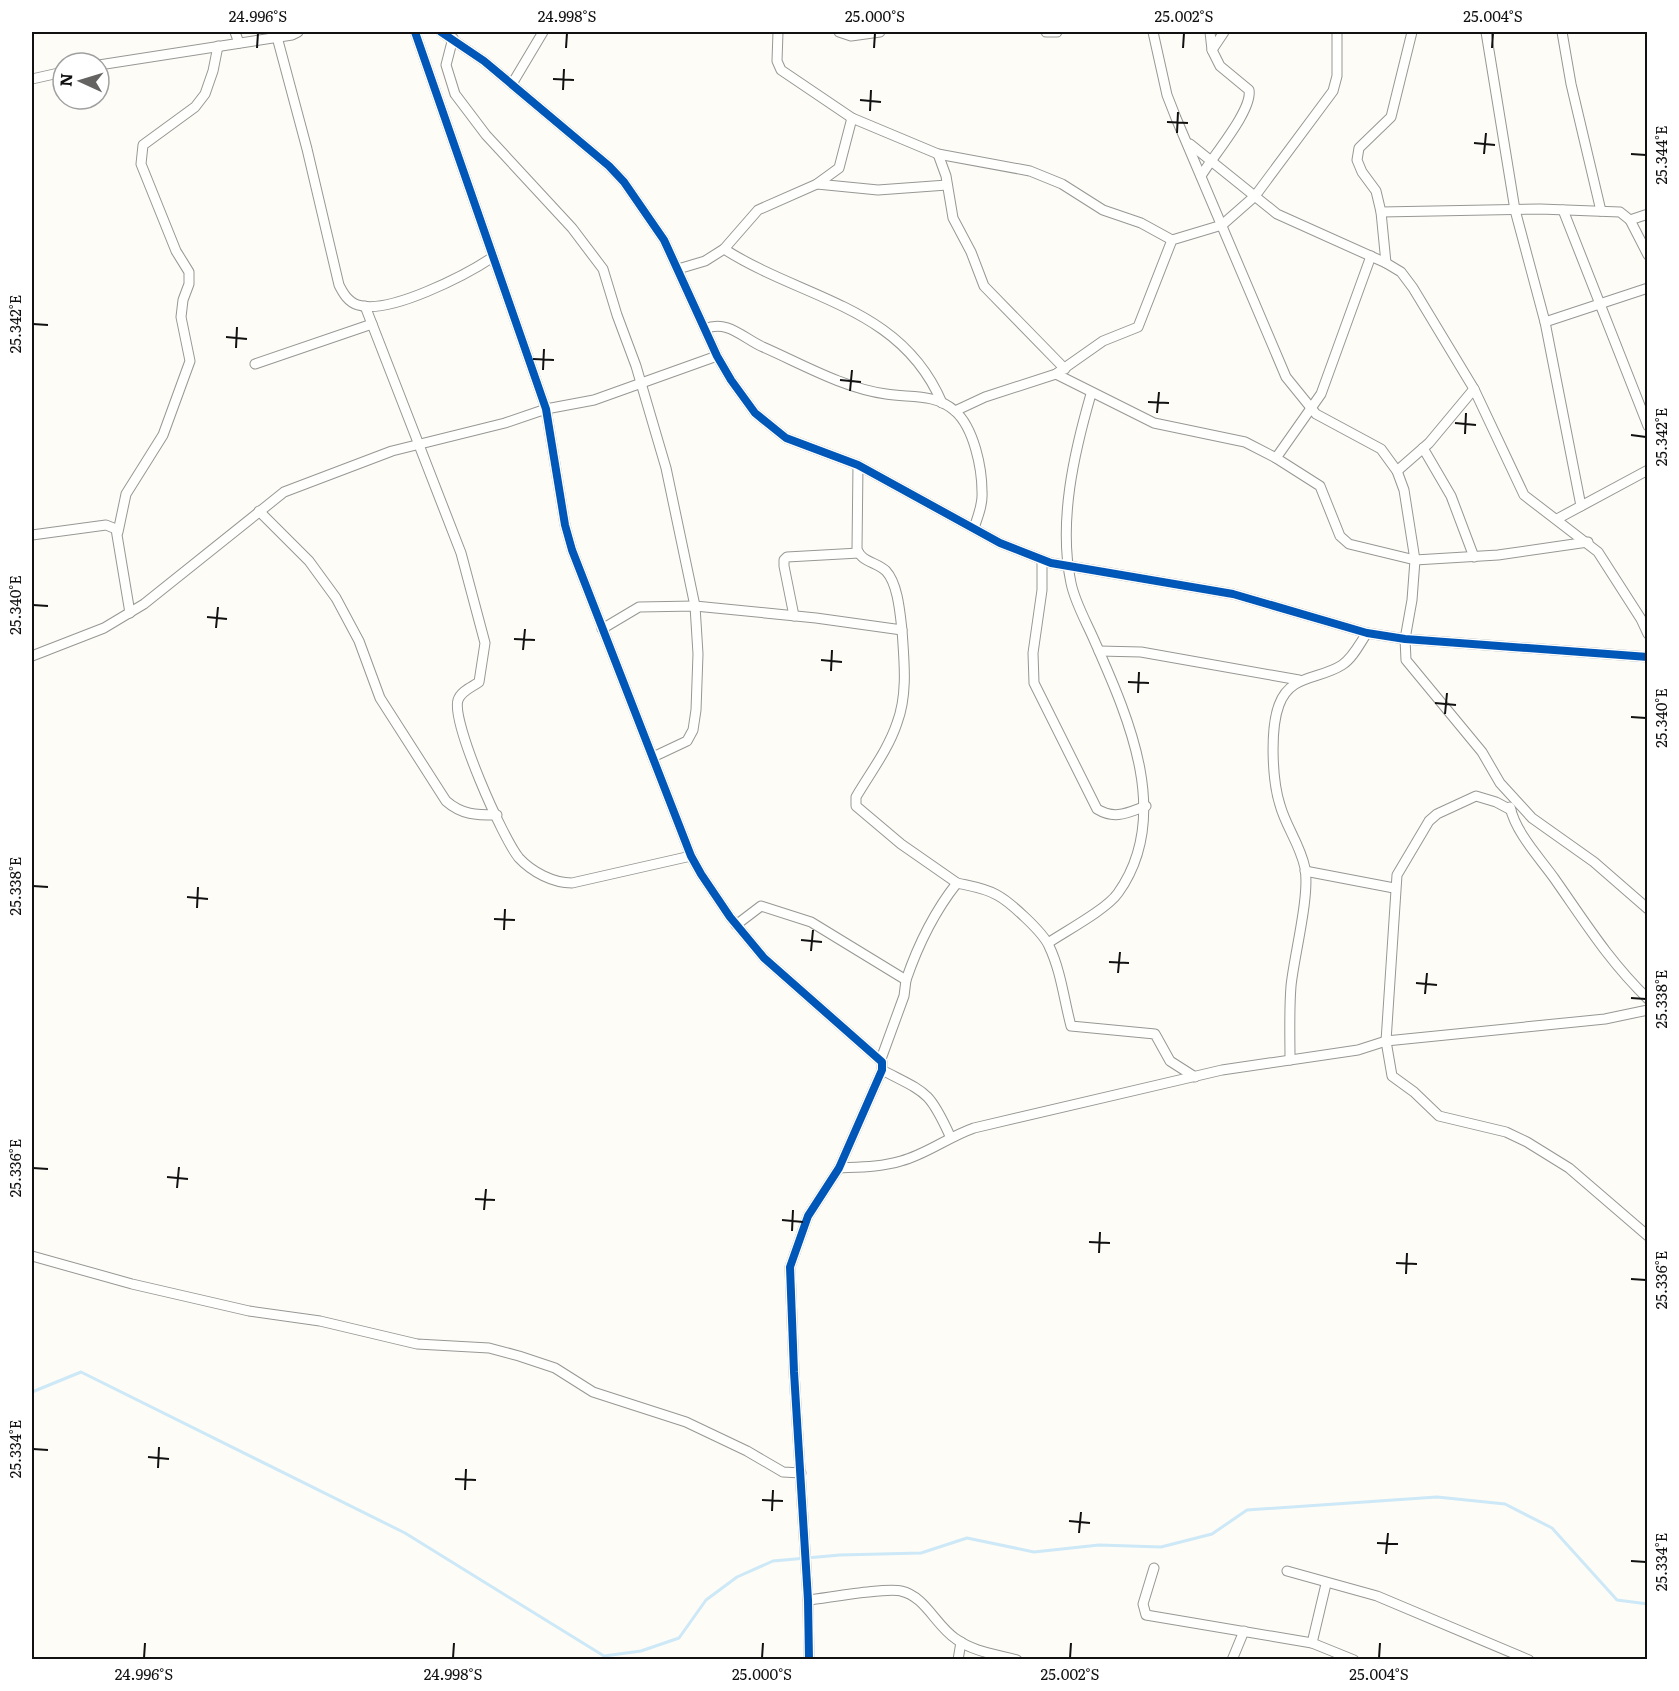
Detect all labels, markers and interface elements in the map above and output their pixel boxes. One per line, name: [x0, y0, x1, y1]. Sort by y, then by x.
text: 24.996°S: [229, 4, 287, 27]
text: 24.998°S: [538, 4, 596, 27]
text: 25.000°S: [845, 4, 905, 27]
text: 25.002°S: [1155, 4, 1213, 27]
text: 25.004°S: [1463, 4, 1523, 27]
north arrow: [51, 51, 111, 111]
text: N: [53, 72, 77, 87]
text: 25.344°E: [1649, 126, 1672, 185]
text: 25.342°E: [3, 295, 26, 353]
text: 25.342°E: [1649, 408, 1672, 466]
text: 25.340°E: [3, 575, 26, 635]
text: 25.340°E: [1649, 688, 1672, 748]
text: 25.338°E: [3, 857, 26, 915]
text: 25.338°E: [1649, 970, 1672, 1028]
text: 25.336°E: [3, 1139, 26, 1197]
text: 25.336°E: [1649, 1251, 1672, 1309]
text: 25.334°E: [3, 1420, 26, 1478]
text: 25.334°E: [1649, 1533, 1672, 1591]
text: 24.996°S: [115, 1662, 173, 1685]
text: 24.998°S: [424, 1662, 482, 1685]
text: 25.000°S: [732, 1662, 792, 1685]
text: 25.002°S: [1041, 1662, 1099, 1685]
text: 25.004°S: [1349, 1662, 1409, 1685]

